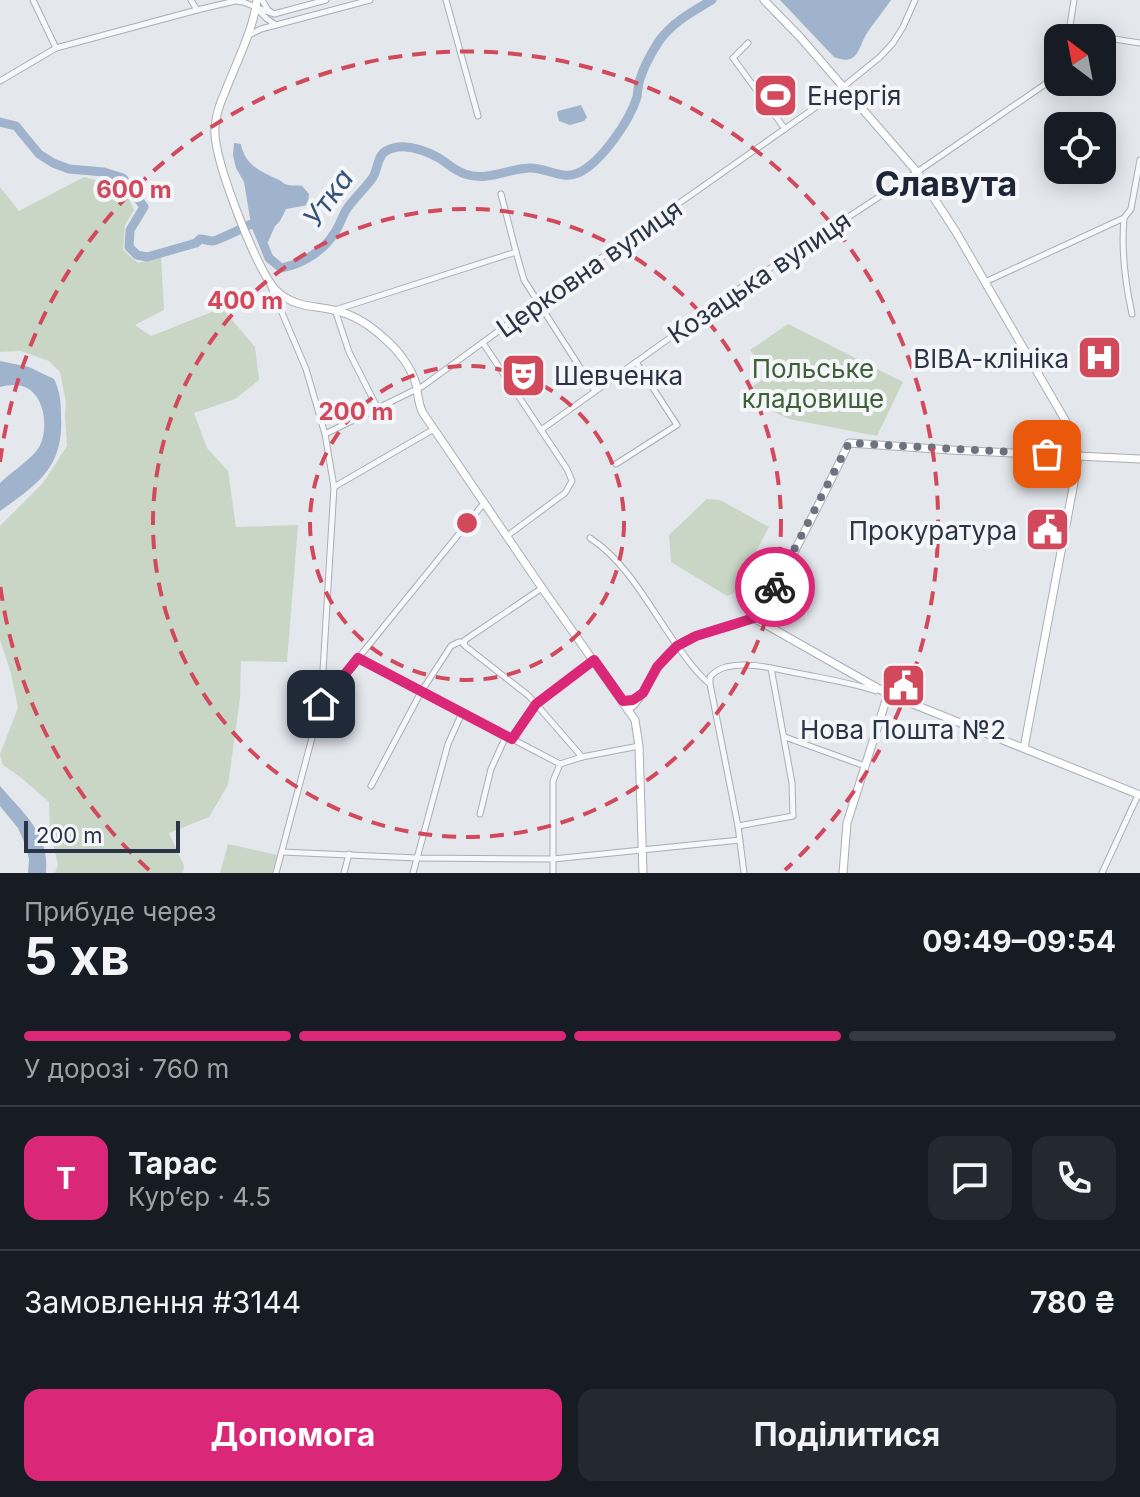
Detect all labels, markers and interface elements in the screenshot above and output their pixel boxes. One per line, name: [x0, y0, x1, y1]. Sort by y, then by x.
north arrow: [1044, 24, 1116, 96]
map controls: [1044, 24, 1116, 184]
sports icon: Енергія: [752, 71, 800, 119]
place label: Енергія: [807, 80, 902, 111]
button: locate: [1044, 112, 1116, 184]
water label: Утка: [296, 162, 360, 234]
district label: Славута: [875, 163, 1017, 204]
text: 600 m: [96, 175, 172, 204]
street label: Церковна вулиця: [490, 192, 688, 344]
street label: Козацька вулиця: [662, 204, 856, 350]
text: 400 m: [207, 286, 283, 315]
hospital icon: ВІВА-клініка: [1076, 334, 1124, 382]
place label: ВІВА-клініка: [913, 343, 1069, 374]
theatre icon: Шевченка: [499, 351, 547, 399]
park label: Польське кладовище: [742, 353, 884, 414]
place label: Шевченка: [554, 360, 683, 391]
text: 200 m: [318, 397, 394, 426]
pin: [1013, 420, 1081, 488]
icon: bag: [1025, 432, 1069, 476]
public building icon: Прокуратура: [1024, 506, 1072, 554]
centre of rings: [453, 509, 481, 537]
place label: Прокуратура: [849, 515, 1017, 546]
courier: [735, 547, 815, 627]
icon: bike: [753, 565, 797, 609]
public building icon: Нова Пошта №2: [879, 662, 927, 710]
pin: [287, 670, 355, 738]
icon: home: [299, 682, 343, 726]
place label: Нова Пошта №2: [800, 714, 1006, 745]
scale bar: [24, 817, 180, 853]
text: 200 m: [36, 822, 103, 848]
text: Прибуде через: [24, 896, 216, 927]
text: 09:49–09:54: [922, 923, 1116, 959]
text: 5 хв: [24, 925, 130, 988]
text: У дорозі · 760 m: [24, 1053, 229, 1084]
button: chat: [928, 1136, 1012, 1220]
button: phone: [1032, 1136, 1116, 1220]
text: Тарас: [128, 1145, 218, 1181]
text: Т: [56, 1160, 76, 1196]
text: Кур’єр · 4.5: [128, 1181, 271, 1212]
text: Замовлення #3144: [24, 1284, 301, 1320]
text: 780 ₴: [1030, 1284, 1116, 1320]
button: Допомога: [24, 1389, 562, 1481]
button: Поділитися: [578, 1389, 1116, 1481]

